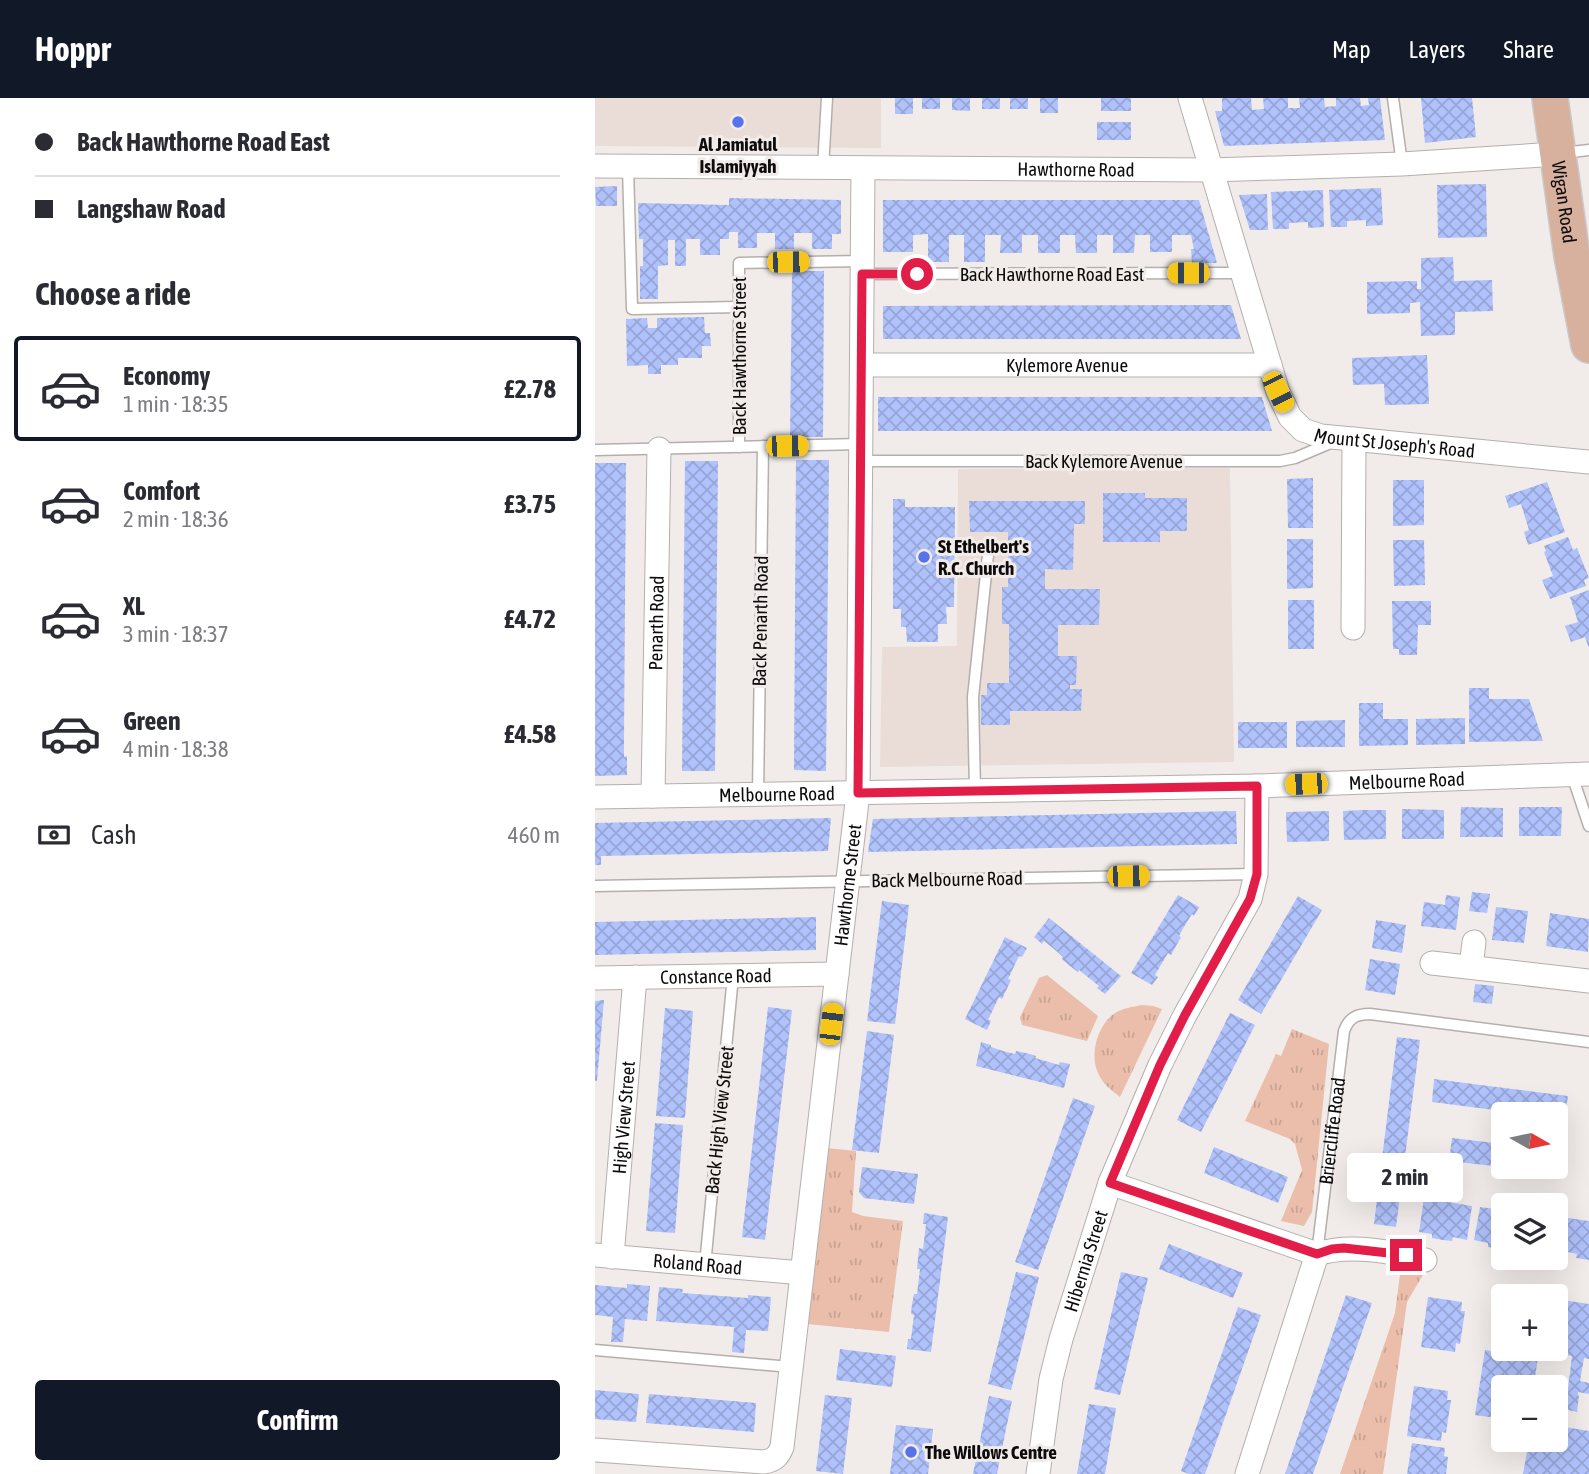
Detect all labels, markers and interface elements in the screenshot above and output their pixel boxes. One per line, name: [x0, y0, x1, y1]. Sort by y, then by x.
text: Hoppr: [35, 30, 111, 68]
text: Map: [1332, 36, 1371, 63]
text: Layers: [1409, 36, 1465, 63]
text: Share: [1503, 36, 1554, 63]
marker: Al Jamiatul Islamiyyah: [730, 114, 746, 130]
text: Back Hawthorne Road East: [77, 127, 330, 157]
place label: Al Jamiatul Islamiyyah: [698, 133, 778, 177]
street label: Hawthorne Road: [1017, 158, 1135, 181]
street label: Wigan Road: [1548, 159, 1581, 245]
text: Langshaw Road: [77, 194, 226, 224]
car: [767, 251, 810, 273]
route start: [901, 258, 933, 290]
street label: Back Hawthorne Road East: [960, 263, 1144, 285]
car: [1168, 263, 1210, 284]
text: Choose a ride: [35, 275, 191, 312]
street label: Back Hawthorne Street: [728, 277, 750, 435]
street label: Kylemore Avenue: [1006, 354, 1128, 376]
icon: car: [39, 357, 102, 420]
text: Economy: [123, 361, 210, 391]
car: [1260, 369, 1297, 415]
text: £2.78: [504, 374, 556, 404]
text: 1 min · 18:35: [123, 391, 229, 417]
street label: Mount St Joseph's Road: [1311, 423, 1476, 462]
car: [766, 435, 809, 457]
street label: Back Kylemore Avenue: [1025, 450, 1183, 472]
icon: car: [39, 472, 102, 535]
text: Comfort: [123, 476, 200, 506]
text: £3.75: [504, 489, 556, 519]
text: 2 min · 18:36: [123, 506, 229, 532]
place label: St Ethelbert's R.C. Church: [938, 535, 1029, 579]
marker: St Ethelbert's R.C. Church: [916, 549, 932, 565]
street label: Back Penarth Road: [748, 556, 772, 686]
street label: Penarth Road: [644, 575, 668, 671]
icon: car: [39, 587, 102, 650]
text: XL: [123, 591, 145, 621]
text: £4.72: [504, 604, 556, 634]
text: 3 min · 18:37: [123, 621, 229, 647]
icon: car: [39, 702, 102, 765]
text: Green: [123, 706, 181, 736]
text: £4.58: [504, 719, 556, 749]
text: 4 min · 18:38: [123, 736, 229, 762]
street label: Melbourne Road: [1348, 767, 1465, 794]
car: [1285, 773, 1328, 795]
street label: Melbourne Road: [719, 782, 835, 806]
icon: cash: [35, 816, 73, 854]
text: Cash: [91, 820, 137, 850]
text: 460 m: [508, 822, 560, 848]
street label: Hawthorne Street: [829, 823, 865, 947]
car: [1107, 865, 1150, 887]
street label: Back Melbourne Road: [871, 867, 1023, 891]
street label: Constance Road: [660, 964, 772, 988]
car: [819, 1002, 844, 1046]
street label: Back High View Street: [700, 1045, 738, 1195]
street label: High View Street: [608, 1060, 639, 1175]
street label: Briercliffe Road: [1315, 1076, 1349, 1186]
north arrow: [1491, 1102, 1568, 1180]
map controls: [1491, 1102, 1568, 1452]
callout: 2 min: [1348, 1154, 1464, 1202]
text: 2 min: [1382, 1164, 1428, 1190]
button: layers: [1491, 1193, 1568, 1270]
street label: Hibernia Street: [1059, 1207, 1112, 1314]
route end: [1390, 1239, 1422, 1271]
street label: Roland Road: [652, 1249, 743, 1279]
button: +: [1491, 1284, 1568, 1361]
button: −: [1491, 1375, 1568, 1452]
button: Confirm: [35, 1380, 560, 1460]
place label: The Willows Centre: [925, 1441, 1057, 1463]
marker: The Willows Centre: [903, 1444, 919, 1460]

